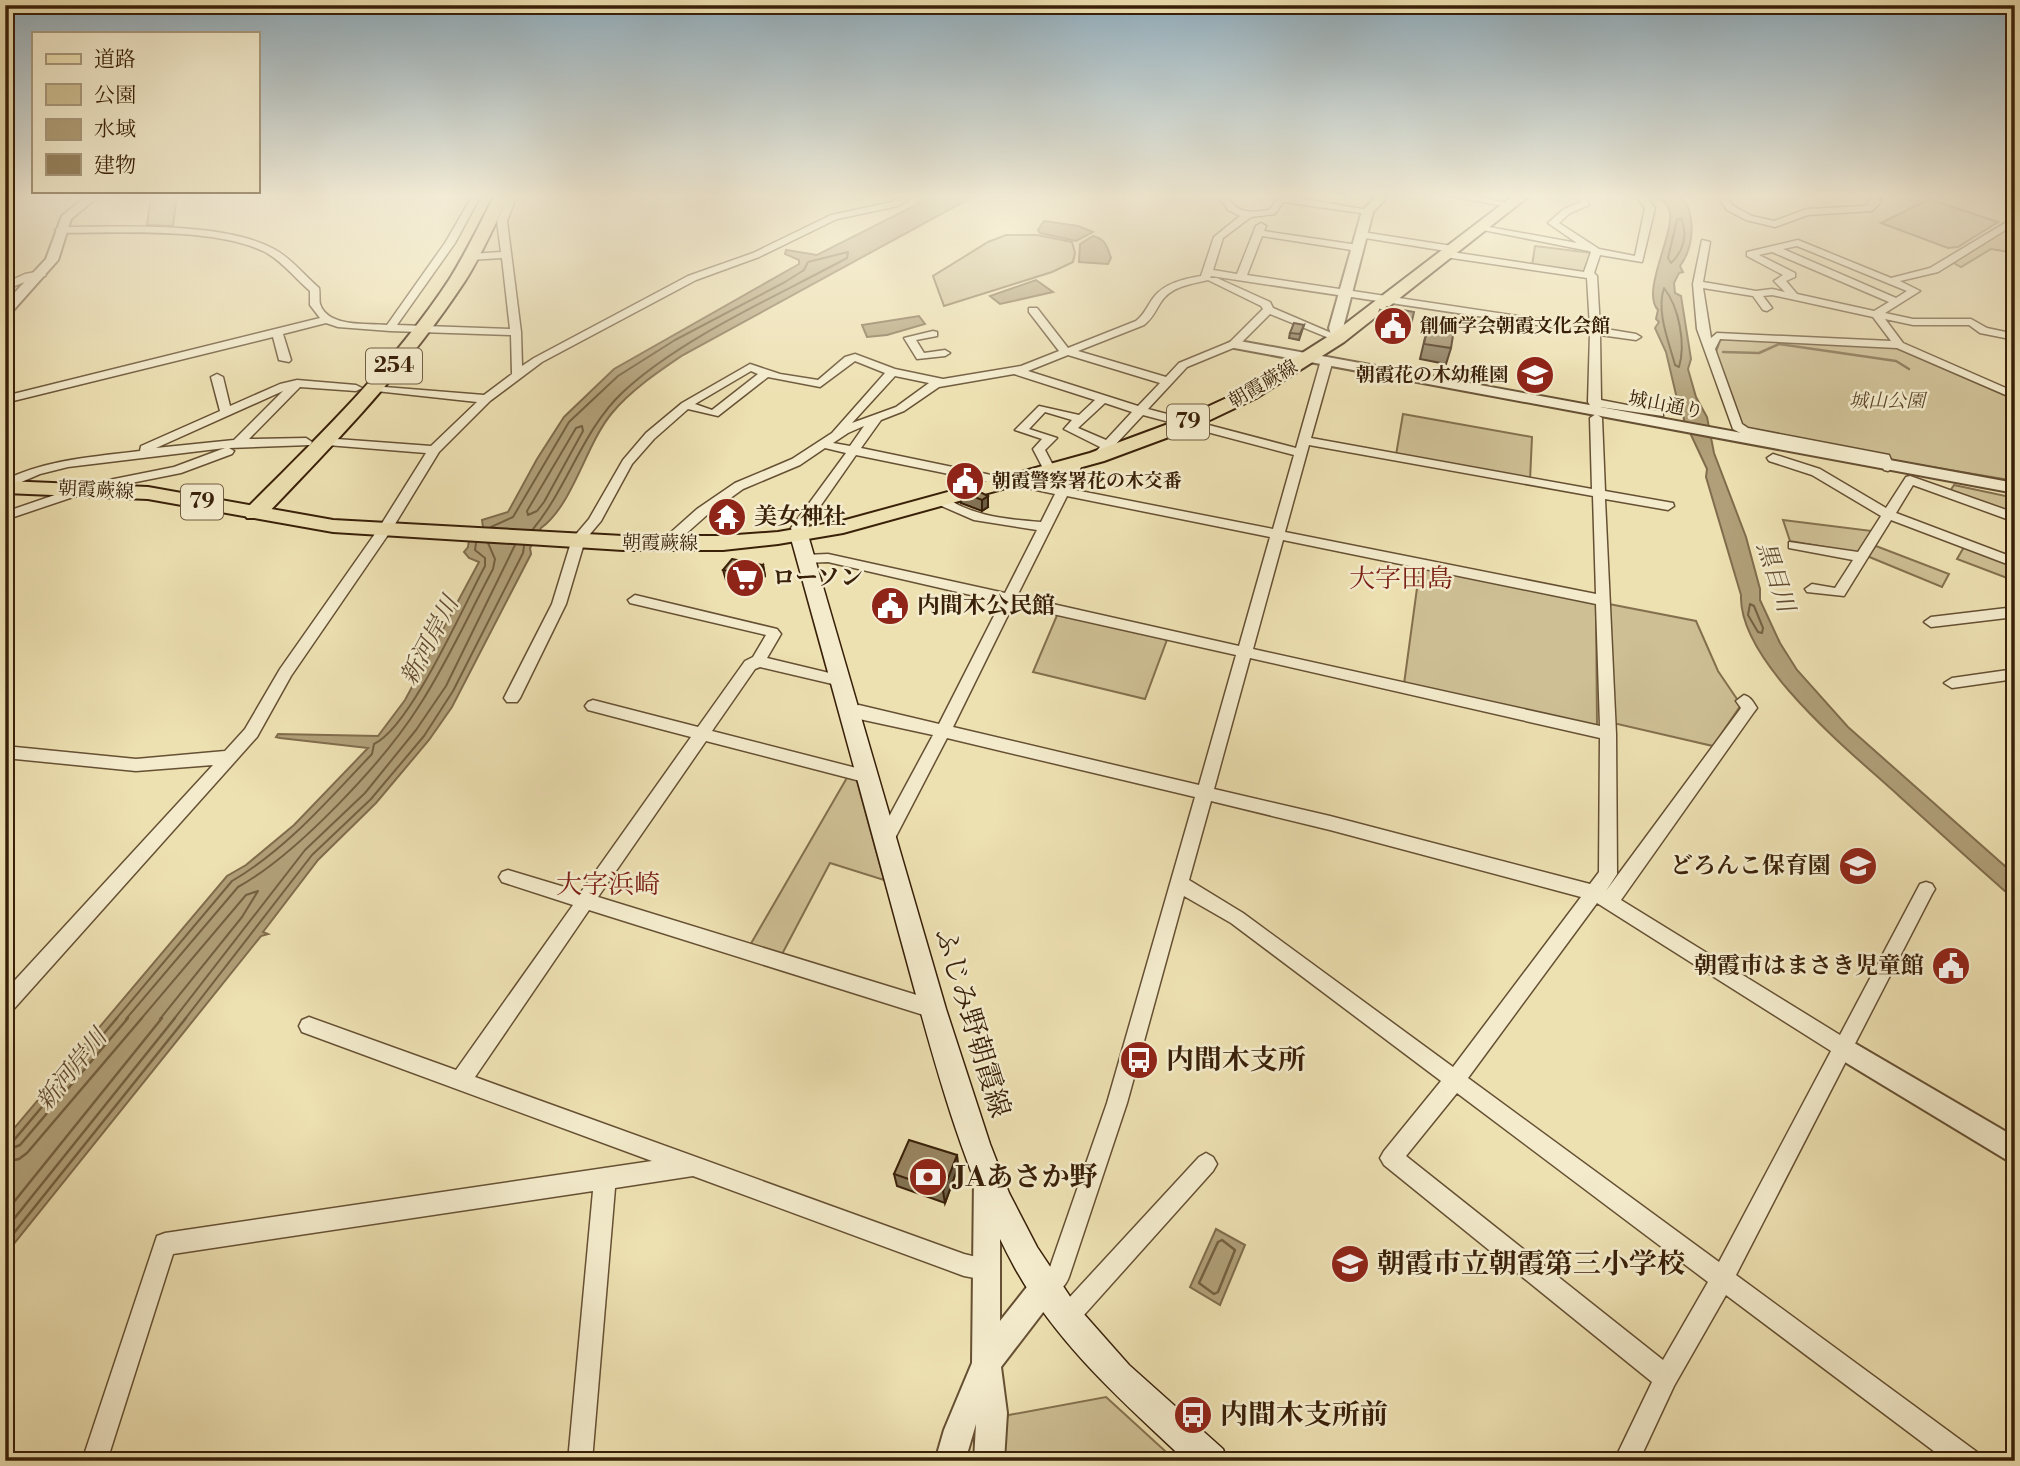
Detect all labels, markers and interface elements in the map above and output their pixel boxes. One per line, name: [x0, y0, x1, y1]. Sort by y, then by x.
legend: [32, 32, 259, 192]
text: 道路: [94, 47, 136, 73]
text: 公園: [94, 83, 136, 109]
text: 水域: [94, 117, 136, 143]
text: 建物: [94, 153, 136, 179]
public building icon: 創価学会朝霞文化会館: [1372, 305, 1414, 347]
place label: 創価学会朝霞文化会館: [1420, 314, 1610, 338]
road number: 254: [366, 348, 422, 384]
school or university icon: 朝霞花の木幼稚園: [1514, 354, 1556, 396]
street label: 朝霞蕨線: [1224, 355, 1302, 413]
place label: 朝霞花の木幼稚園: [1356, 363, 1508, 387]
street label: 城山通り: [1626, 386, 1706, 424]
park label: 城山公園: [1849, 389, 1928, 413]
road number: 79: [1167, 404, 1209, 440]
public building icon: 朝霞警察署花の木交番: [944, 460, 986, 502]
place label: 朝霞警察署花の木交番: [992, 469, 1182, 493]
street label: 朝霞蕨線: [57, 476, 135, 504]
road number: 79: [181, 484, 223, 520]
temple icon: 美女神社: [706, 496, 748, 538]
place label: 美女神社: [754, 503, 846, 531]
street label: 朝霞蕨線: [622, 530, 698, 556]
water label: 黒目川: [1750, 538, 1801, 619]
supermarket icon: ローソン: [724, 557, 766, 599]
district label: 大字田島: [1349, 563, 1453, 595]
place label: ローソン: [772, 564, 863, 592]
public building icon: 内間木公民館: [869, 585, 911, 627]
water label: 新河岸川: [394, 589, 467, 690]
place label: 内間木公民館: [917, 592, 1055, 620]
school or university icon: どろんこ保育園: [1837, 845, 1879, 887]
place label: どろんこ保育園: [1670, 852, 1831, 880]
district label: 大字浜崎: [556, 869, 660, 901]
street label: ふじみ野朝霞線: [927, 924, 1017, 1122]
public building icon: 朝霞市はまさき児童館: [1930, 945, 1972, 987]
place label: 朝霞市はまさき児童館: [1694, 952, 1924, 980]
water label: 新河岸川: [30, 1021, 116, 1117]
bus stop icon: 内間木支所: [1118, 1039, 1160, 1081]
place label: 内間木支所: [1166, 1043, 1306, 1078]
bank icon: JAあさか野: [907, 1156, 949, 1198]
place label: JAあさか野: [951, 1160, 1098, 1195]
school or university icon: 朝霞市立朝霞第三小学校: [1329, 1243, 1371, 1285]
place label: 朝霞市立朝霞第三小学校: [1377, 1247, 1685, 1282]
bus stop icon: 内間木支所前: [1172, 1394, 1214, 1436]
place label: 内間木支所前: [1220, 1398, 1388, 1433]

